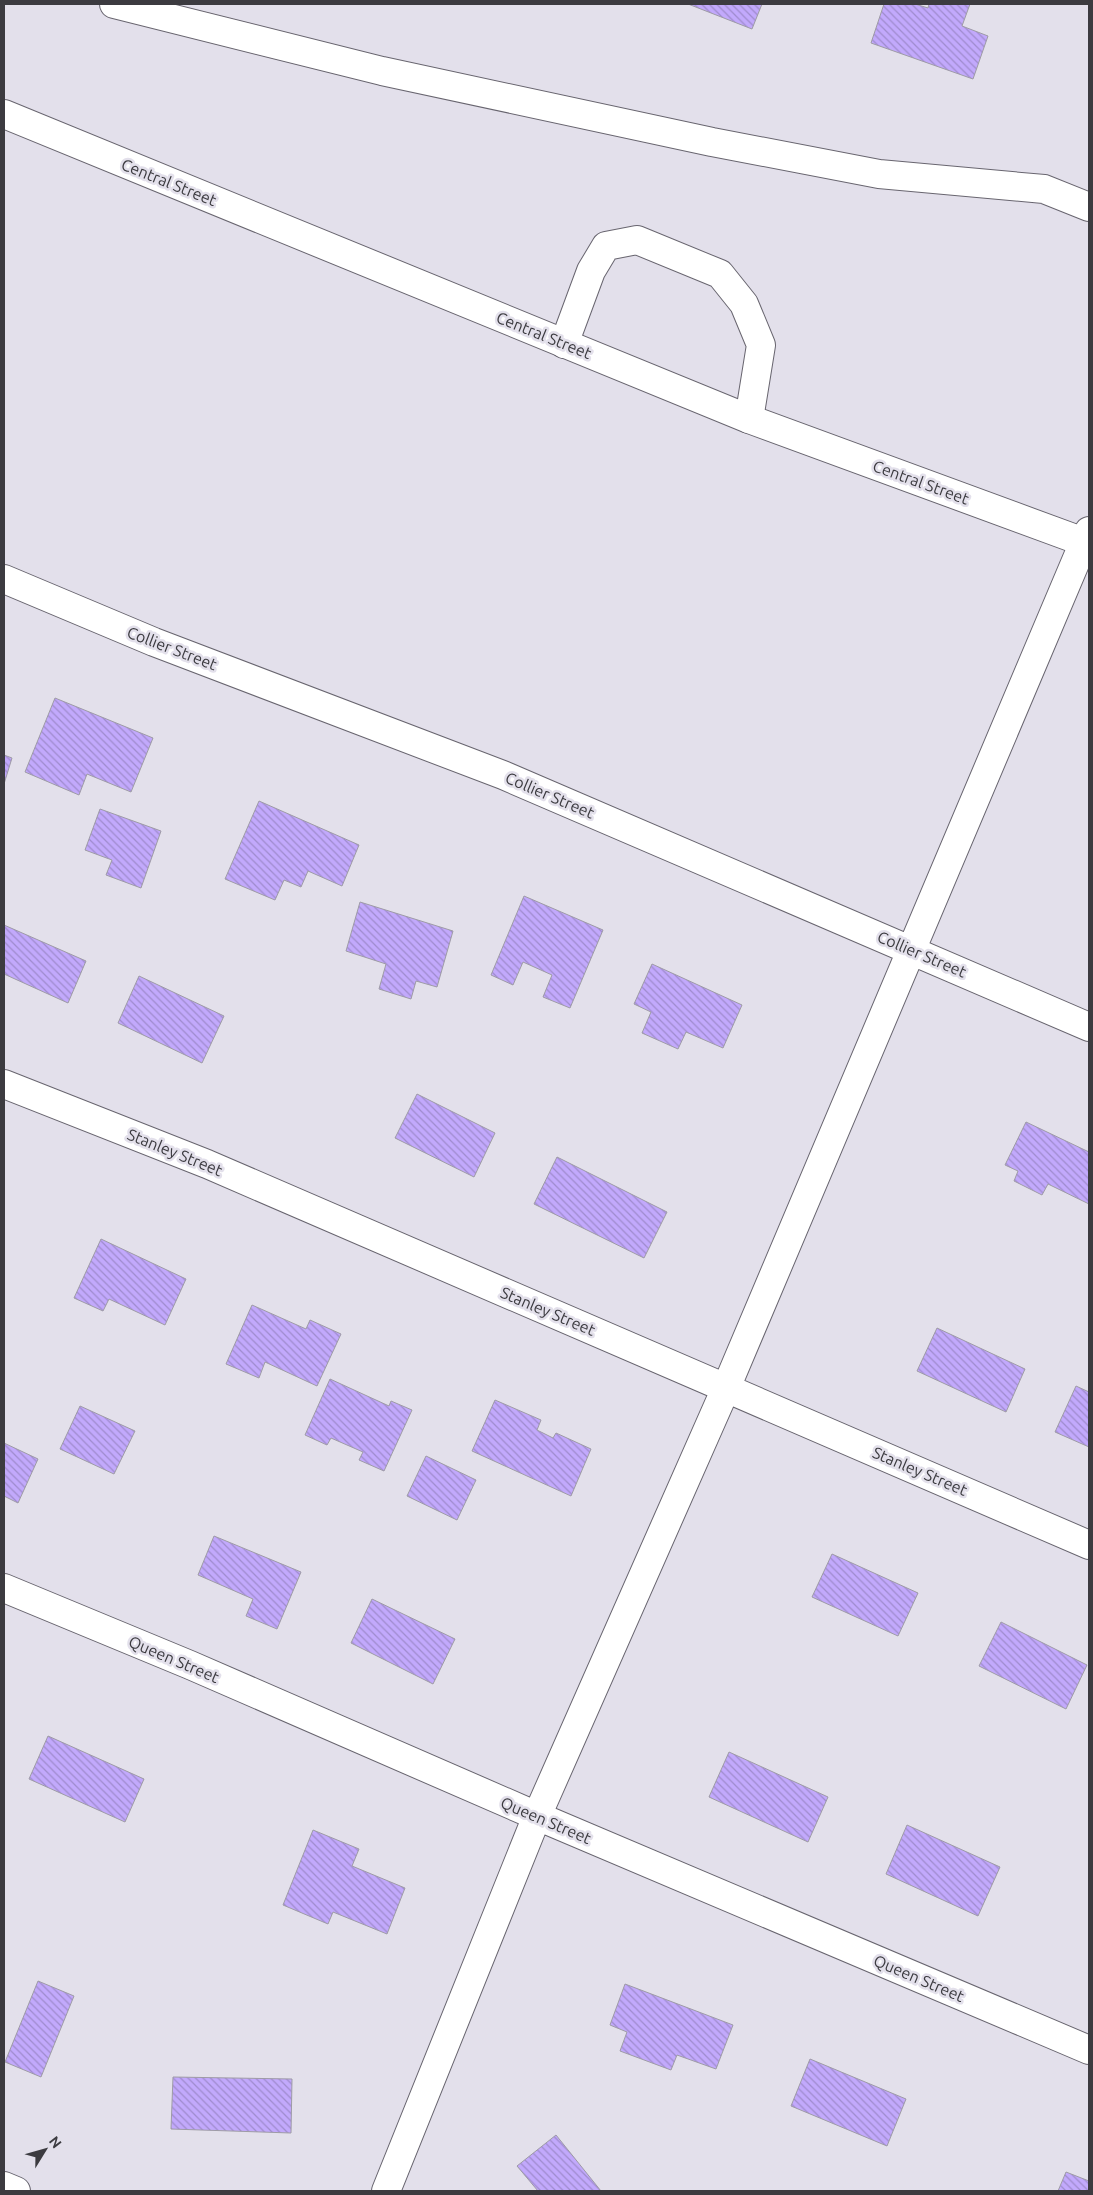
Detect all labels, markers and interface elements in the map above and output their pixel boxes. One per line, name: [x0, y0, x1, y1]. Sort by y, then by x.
street label: Central Street: [119, 155, 220, 209]
street label: Central Street: [494, 308, 595, 362]
street label: Central Street: [871, 456, 972, 508]
street label: Collier Street: [125, 623, 220, 674]
street label: Collier Street: [503, 768, 598, 822]
street label: Collier Street: [875, 927, 970, 981]
street label: Stanley Street: [125, 1125, 226, 1180]
street label: Stanley Street: [498, 1283, 599, 1339]
street label: Stanley Street: [870, 1443, 971, 1499]
street label: Queen Street: [126, 1632, 223, 1686]
street label: Queen Street: [498, 1793, 595, 1847]
street label: Queen Street: [871, 1951, 968, 2005]
north arrow: [20, 2125, 70, 2175]
text: N: [46, 2133, 65, 2151]

